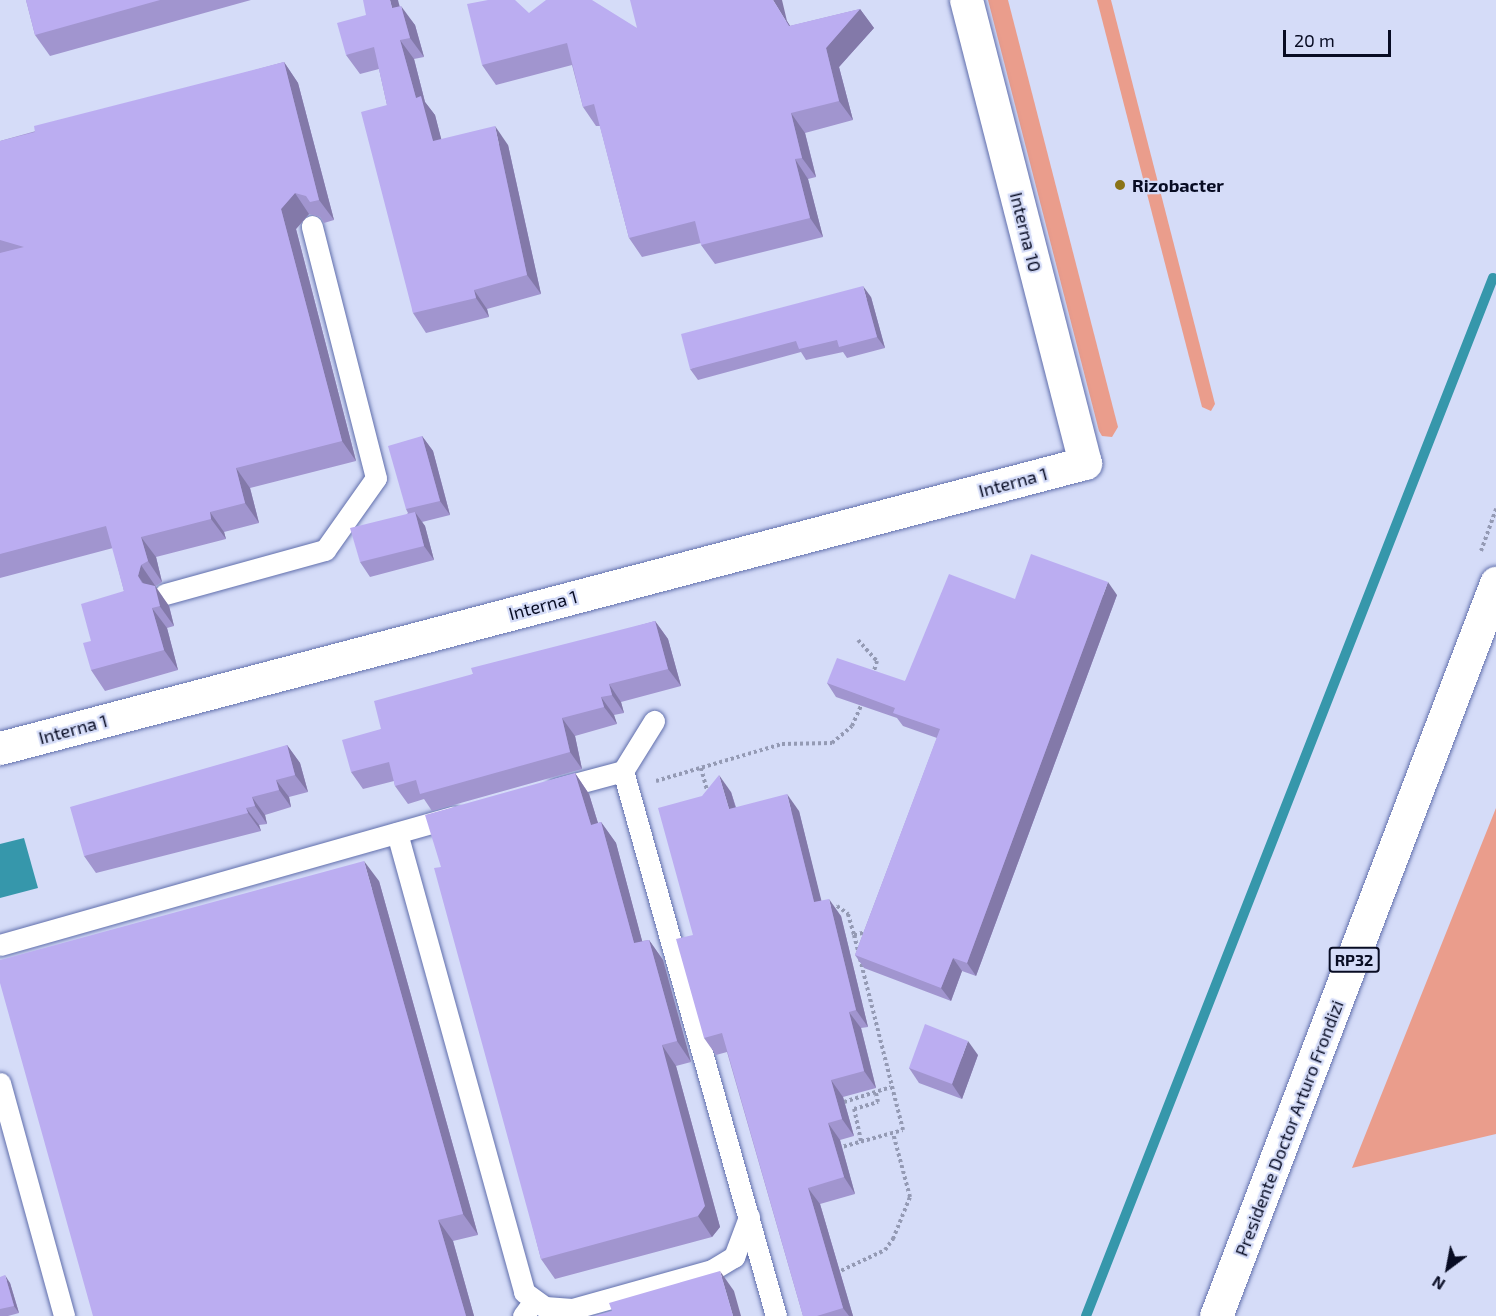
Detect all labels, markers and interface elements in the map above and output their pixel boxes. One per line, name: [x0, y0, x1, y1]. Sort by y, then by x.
scale bar: [1286, 18, 1394, 56]
text: 20 m: [1294, 29, 1335, 51]
place label: Rizobacter: [1132, 174, 1224, 196]
marker: Rizobacter: [1113, 178, 1127, 192]
street label: Interna 10: [1006, 190, 1046, 274]
street label: Interna 1: [976, 462, 1050, 502]
street label: Interna 1: [506, 585, 580, 625]
street label: Interna 1: [36, 709, 110, 749]
road number: RP32: [1328, 947, 1380, 973]
street label: Presidente Doctor Arturo Frondizi: [1230, 997, 1348, 1259]
north arrow: [1418, 1238, 1478, 1298]
text: N: [1428, 1273, 1448, 1295]

